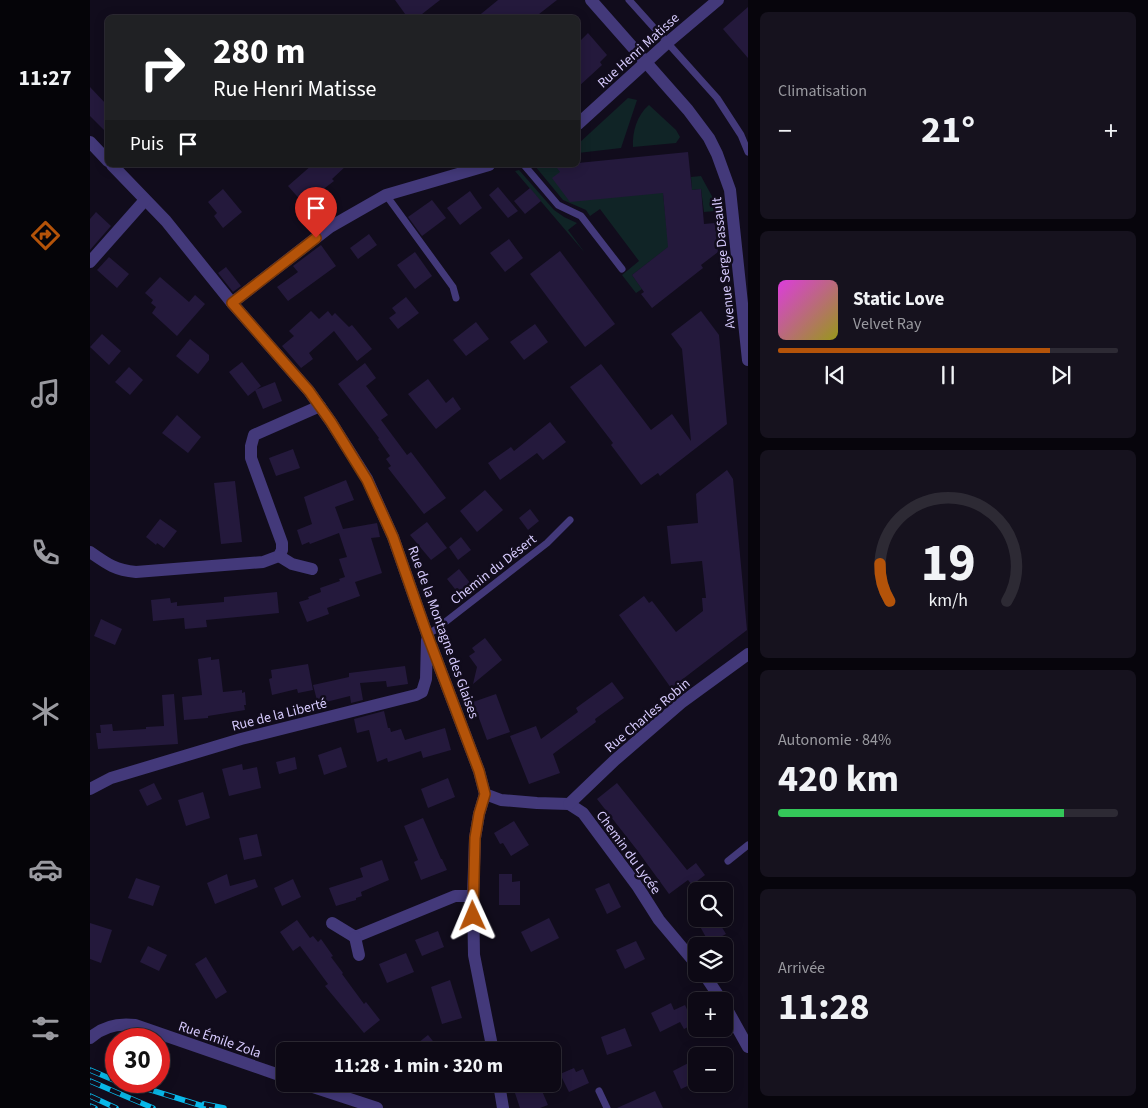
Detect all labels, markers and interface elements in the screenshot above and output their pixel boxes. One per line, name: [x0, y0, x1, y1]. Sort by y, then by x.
street label: Rue Henri Matisse: [593, 8, 684, 93]
text: 280 m: [213, 27, 305, 77]
icon: right: [130, 35, 195, 100]
text: 11:27: [18, 62, 72, 94]
text: Rue Henri Matisse: [213, 73, 377, 105]
text: Climatisation: [778, 80, 867, 102]
text: 21°: [921, 103, 975, 157]
text: −: [778, 111, 792, 151]
text: +: [1104, 111, 1118, 151]
icon: arrive: [174, 130, 202, 158]
text: Puis: [130, 131, 164, 158]
pin: [295, 187, 337, 238]
icon: arrive: [302, 194, 330, 222]
street label: Avenue Serge Dassault: [707, 196, 741, 330]
icon: directions: [28, 218, 63, 253]
text: Static Love: [853, 286, 944, 313]
text: Velvet Ray: [853, 313, 921, 335]
icon: previous: [821, 361, 849, 389]
icon: pause: [934, 361, 962, 389]
icon: next: [1047, 361, 1075, 389]
icon: music: [28, 376, 63, 411]
text: 19: [921, 527, 975, 601]
street label: Chemin du Désert: [446, 530, 541, 610]
icon: phone: [28, 535, 63, 570]
street label: Rue de la Montagne des Glaises: [402, 543, 484, 722]
text: km/h: [928, 588, 968, 613]
street label: Rue Charles Robin: [601, 674, 695, 758]
street label: Rue de la Liberté: [229, 693, 329, 736]
icon: climate: [28, 694, 63, 729]
text: Autonomie · 84%: [778, 729, 891, 751]
text: 420 km: [778, 752, 899, 806]
street label: Chemin du Lycée: [591, 807, 665, 899]
icon: car: [28, 852, 63, 887]
map controls: [688, 882, 733, 1092]
button: search: [688, 882, 733, 927]
position arrow: [446, 889, 498, 941]
button: layers: [688, 937, 733, 982]
text: Arrivée: [778, 957, 825, 979]
text: 11:28: [778, 980, 870, 1034]
button: +: [688, 992, 733, 1037]
icon: filters: [28, 1011, 63, 1046]
street label: Rue Émile Zola: [176, 1016, 264, 1063]
speed limit sign: 30: [105, 1028, 170, 1093]
button: −: [688, 1047, 733, 1092]
text: 11:28 · 1 min · 320 m: [334, 1053, 503, 1080]

